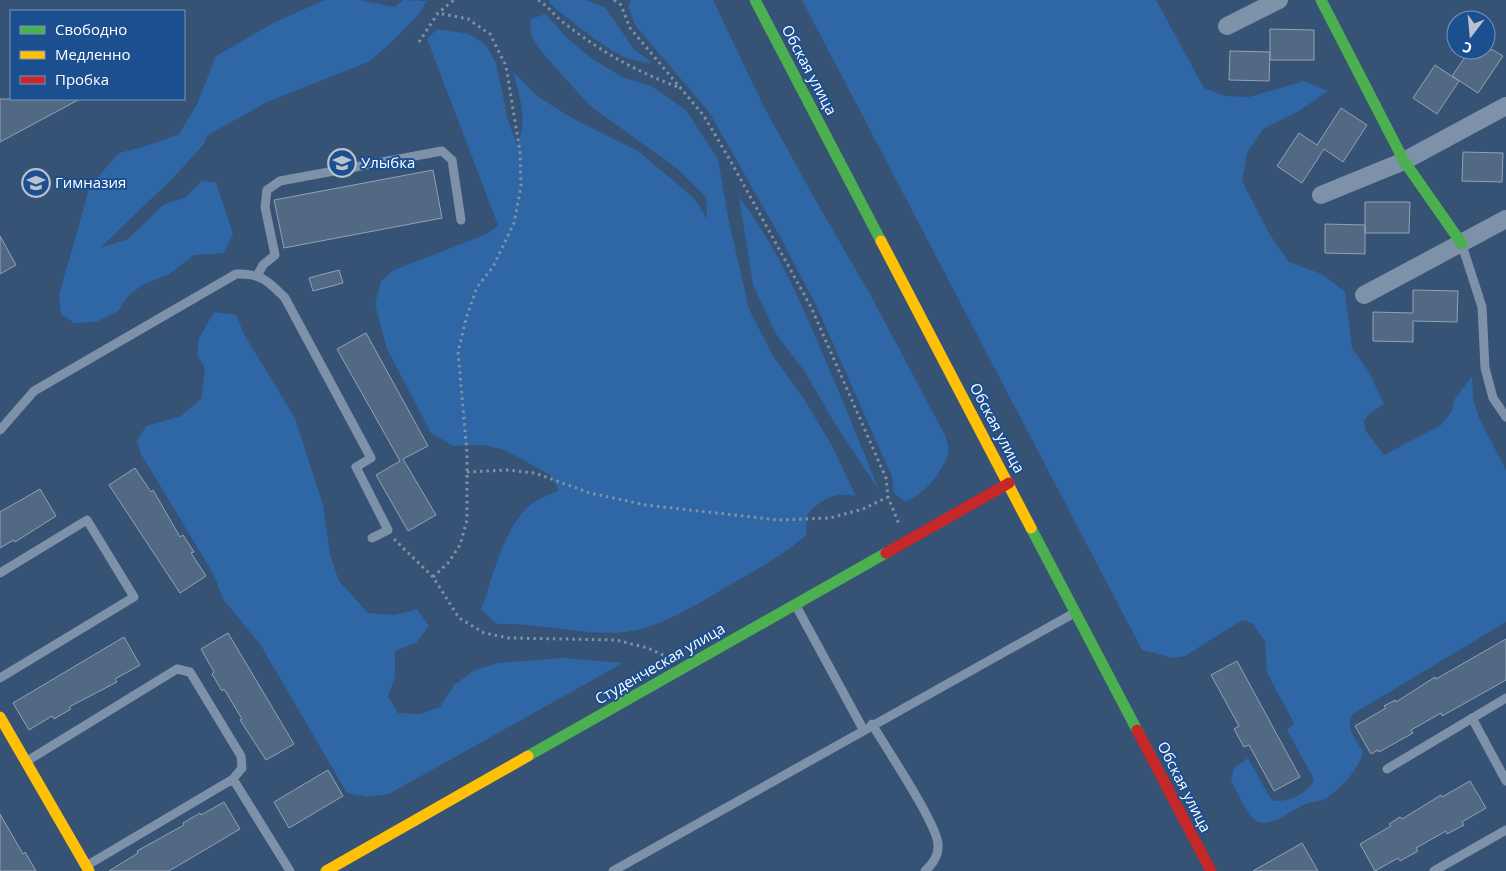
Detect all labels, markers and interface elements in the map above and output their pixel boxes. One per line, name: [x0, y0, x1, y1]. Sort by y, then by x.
legend: [10, 10, 185, 100]
north arrow: [1446, 10, 1496, 60]
text: Свободно: [55, 19, 127, 39]
street label: Обская улица: [778, 21, 842, 118]
text: С: [1460, 38, 1474, 58]
text: Медленно: [55, 44, 131, 64]
text: Пробка: [55, 69, 109, 89]
school or university icon: Улыбка: [327, 148, 357, 178]
place label: Улыбка: [361, 152, 415, 172]
school or university icon: Гимназия: [21, 168, 51, 198]
place label: Гимназия: [55, 172, 126, 192]
street label: Обская улица: [966, 379, 1030, 476]
street label: Студенческая улица: [591, 618, 728, 709]
street label: Обская улица: [1153, 738, 1216, 835]

